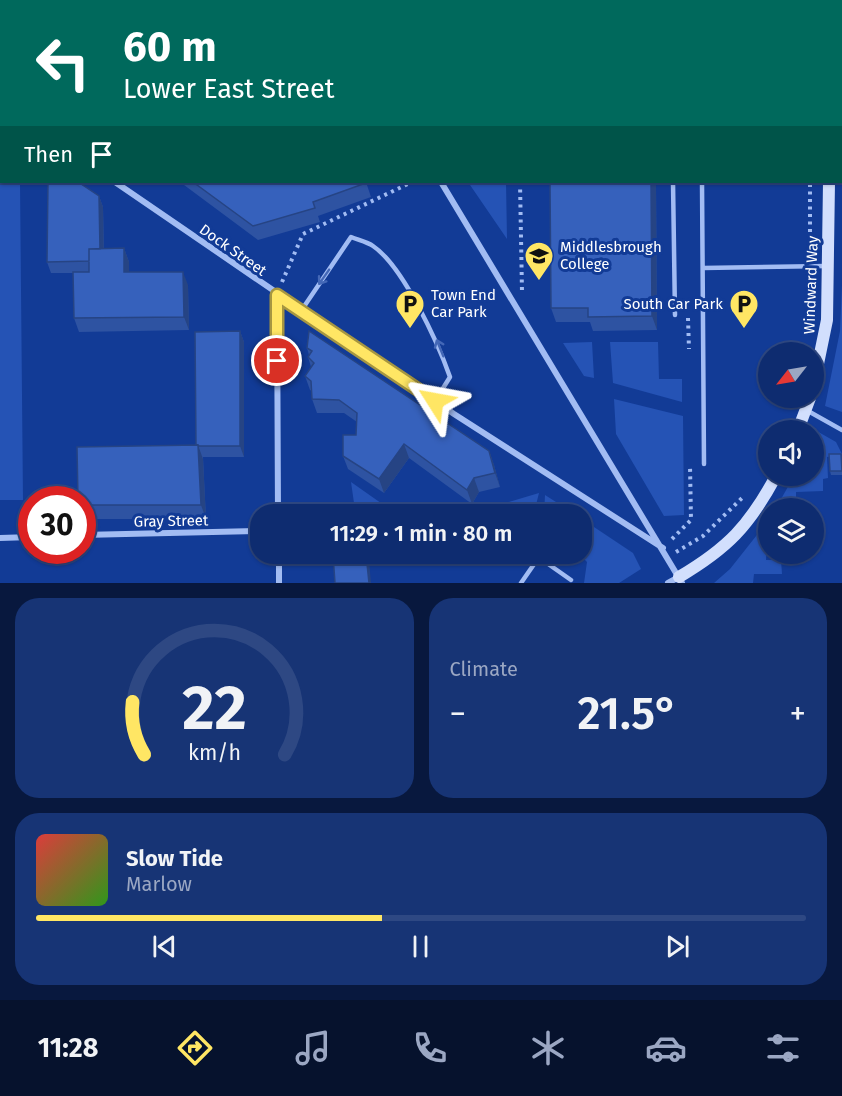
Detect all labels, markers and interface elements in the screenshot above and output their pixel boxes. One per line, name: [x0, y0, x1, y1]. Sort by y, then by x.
text: 60 m: [123, 22, 217, 72]
icon: left: [24, 24, 102, 102]
text: Lower East Street: [123, 73, 335, 105]
icon: arrive: [85, 138, 118, 171]
text: Then: [24, 141, 73, 168]
street label: Dock Street: [196, 220, 271, 280]
street label: Windward Way: [800, 235, 822, 335]
place label: Middlesbrough College: [560, 238, 662, 273]
school or university icon: Middlesbrough College: [523, 240, 555, 282]
one-way arrow: [318, 269, 330, 285]
place label: Town End Car Park: [431, 286, 496, 321]
parking icon: Town End Car Park: [394, 288, 426, 330]
parking icon: South Car Park: [728, 288, 760, 330]
place label: South Car Park: [623, 295, 723, 313]
pin: [251, 335, 302, 386]
one-way arrow: [433, 340, 444, 358]
north arrow: [758, 342, 824, 408]
map controls: [758, 342, 824, 564]
icon: arrive: [260, 344, 293, 377]
position arrow: [403, 369, 467, 433]
button: sound: [758, 420, 824, 486]
speed limit sign: 30: [18, 486, 96, 564]
button: layers: [758, 498, 824, 564]
street label: Gray Street: [133, 511, 209, 531]
text: 11:29 · 1 min · 80 m: [330, 520, 512, 547]
text: Climate: [450, 657, 518, 681]
text: 22: [182, 671, 247, 746]
text: 21.5°: [578, 687, 678, 741]
text: −: [450, 694, 466, 734]
text: +: [790, 694, 806, 734]
text: km/h: [188, 740, 241, 766]
text: Slow Tide: [126, 845, 223, 872]
text: Marlow: [126, 872, 192, 896]
icon: previous: [148, 930, 181, 963]
icon: pause: [404, 930, 437, 963]
icon: next: [661, 930, 694, 963]
icon: directions: [174, 1027, 216, 1069]
icon: music: [292, 1027, 334, 1069]
icon: phone: [409, 1027, 451, 1069]
icon: climate: [527, 1027, 569, 1069]
icon: car: [645, 1027, 687, 1069]
icon: filters: [762, 1027, 804, 1069]
text: 11:28: [38, 1032, 99, 1064]

